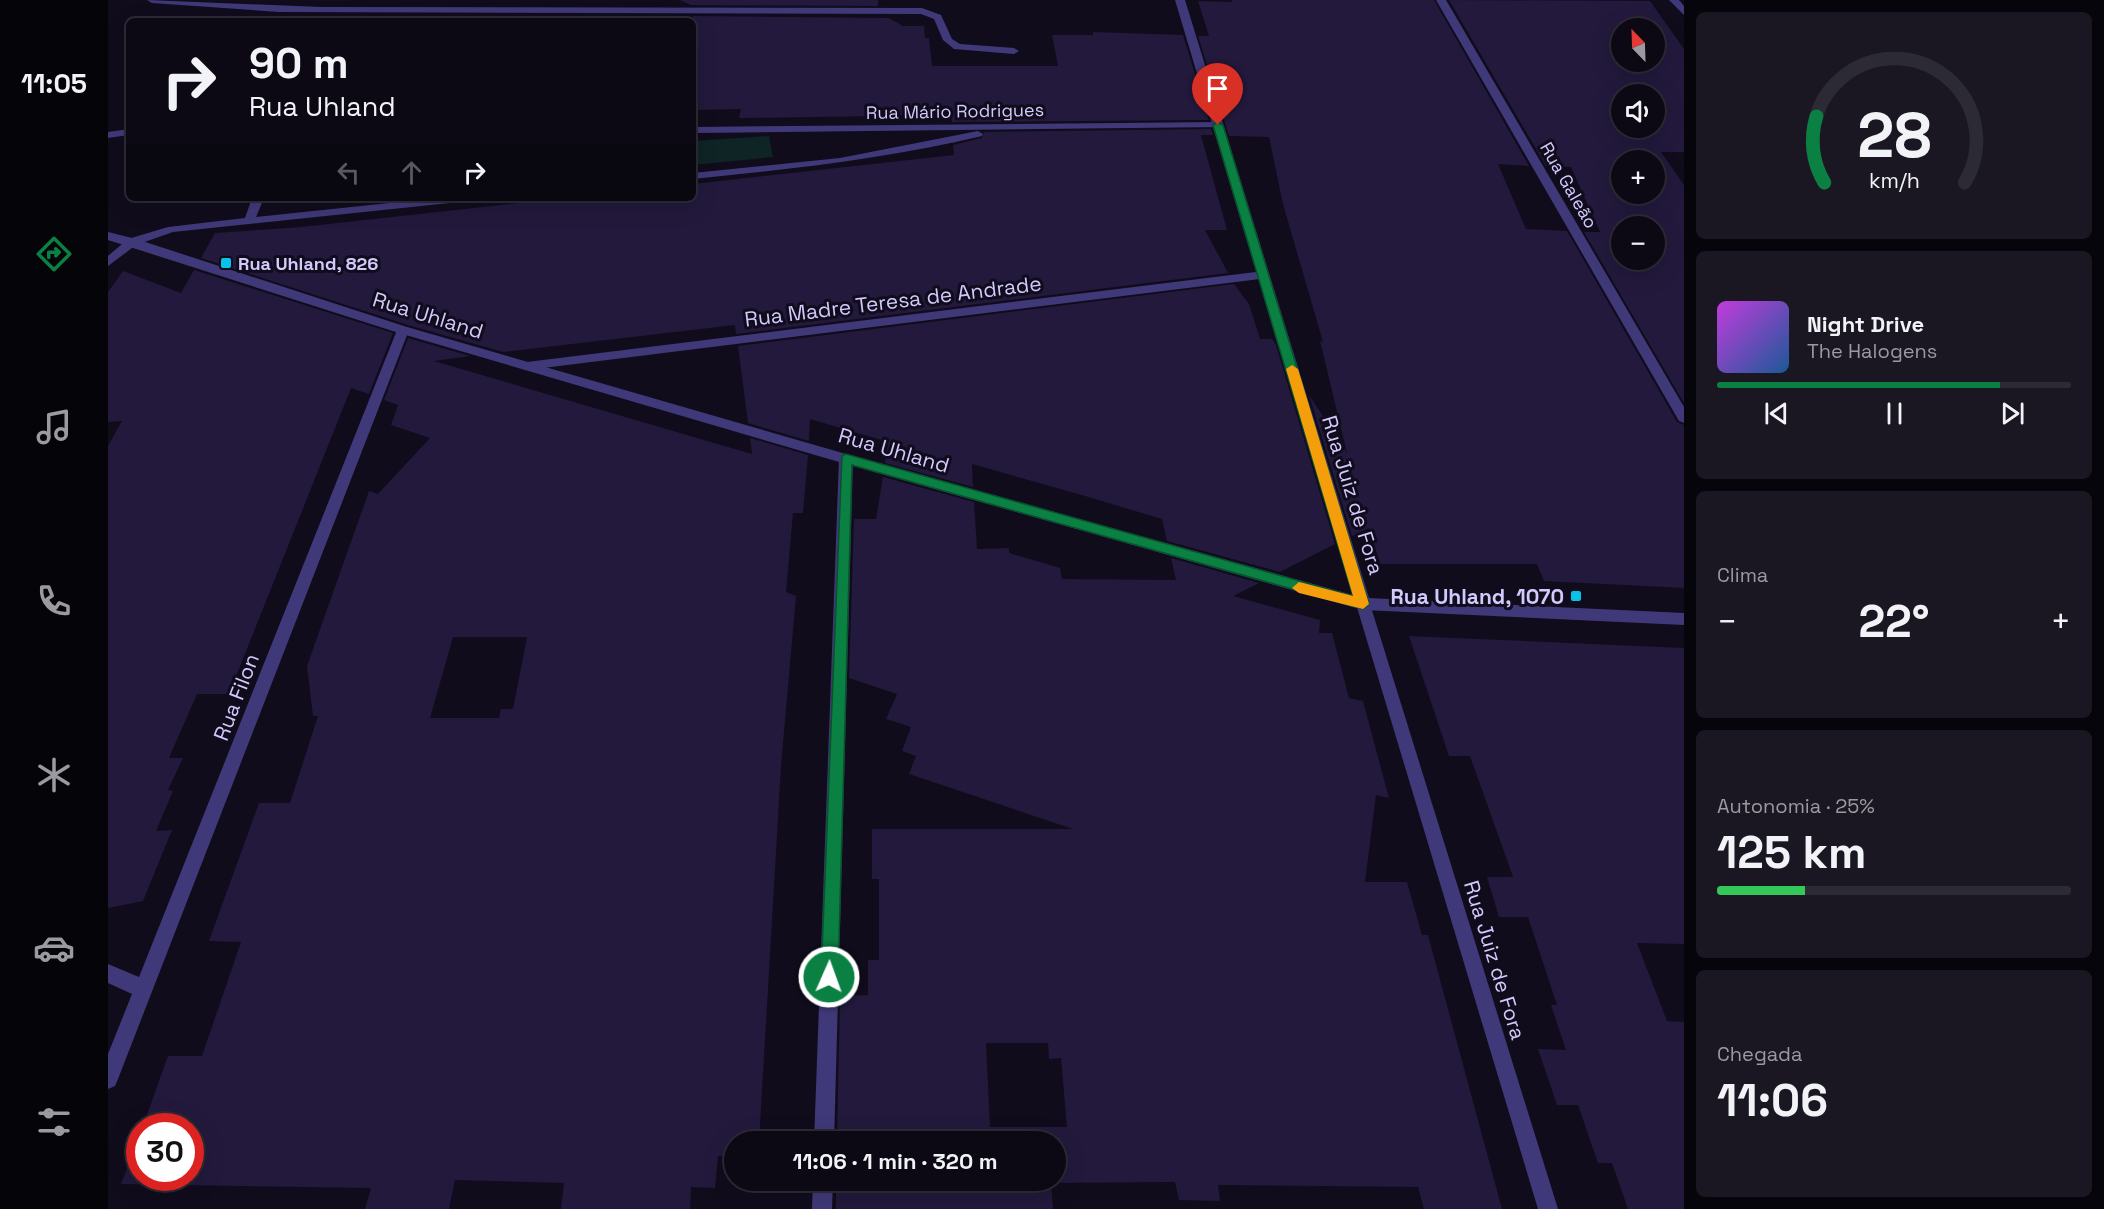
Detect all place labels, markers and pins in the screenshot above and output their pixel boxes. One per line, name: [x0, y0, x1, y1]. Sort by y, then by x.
pin: [1192, 63, 1243, 125]
place label: Rua Uhland, 826: [238, 252, 378, 275]
marker: Rua Uhland, 826: [219, 256, 233, 270]
place label: Rua Uhland, 1070: [1390, 583, 1564, 610]
marker: Rua Uhland, 1070: [1569, 589, 1583, 603]

